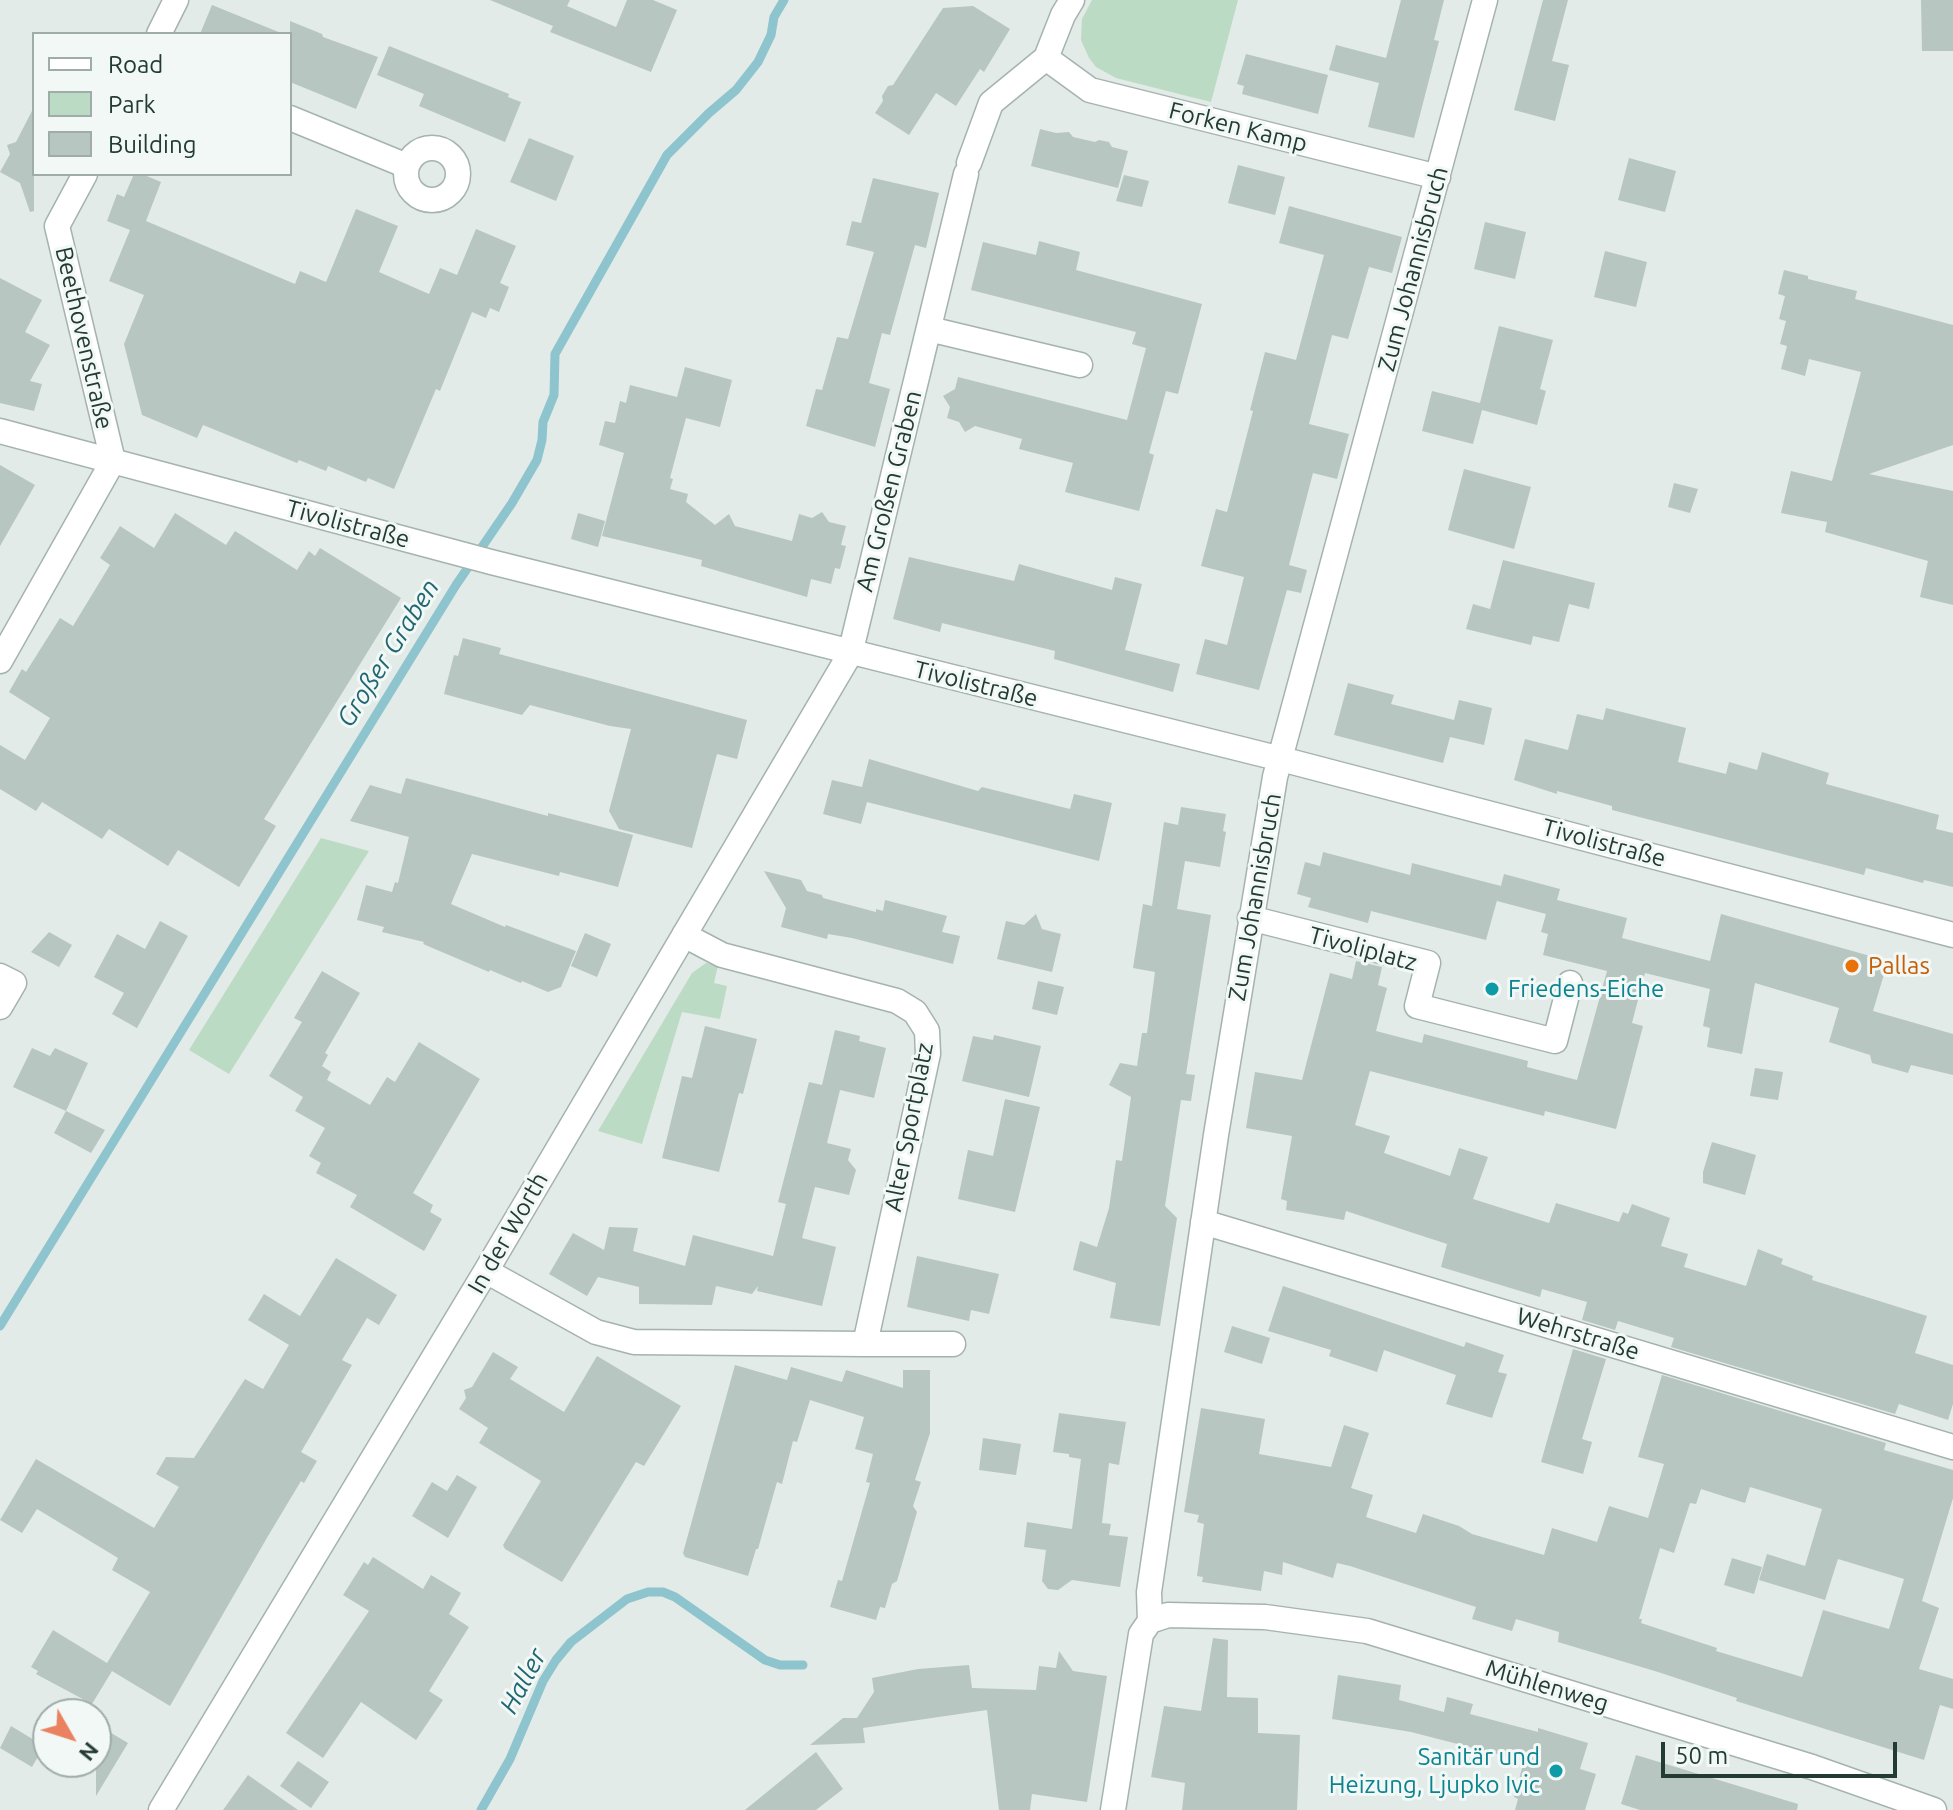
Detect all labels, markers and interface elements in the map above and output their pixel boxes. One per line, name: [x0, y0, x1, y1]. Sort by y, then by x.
legend: [32, 32, 292, 176]
text: Road: [108, 51, 163, 78]
text: Park: [108, 91, 156, 118]
street label: Forken Kamp: [1166, 96, 1310, 158]
text: Building: [108, 131, 196, 158]
street label: Zum Johannisbruch: [1372, 164, 1454, 374]
street label: Beethovenstraße: [49, 244, 119, 432]
street label: Am Großen Graben: [850, 388, 928, 594]
street label: Tivolistraße: [283, 494, 413, 554]
water label: Großer Graben: [330, 573, 446, 733]
street label: Tivolistraße: [911, 655, 1041, 713]
street label: Zum Johannisbruch: [1223, 791, 1287, 1003]
street label: Tivolistraße: [1539, 813, 1669, 873]
street label: Tivoliplatz: [1306, 921, 1420, 977]
place label: Pallas: [1868, 952, 1930, 980]
marker: Pallas: [1843, 957, 1861, 975]
place label: Friedens-Eiche: [1508, 975, 1664, 1003]
marker: Friedens-Eiche: [1483, 980, 1501, 998]
street label: Alter Sportplatz: [879, 1040, 939, 1214]
street label: In der Worth: [462, 1167, 554, 1299]
street label: Wehrstraße: [1513, 1302, 1643, 1366]
water label: Haller: [493, 1643, 553, 1719]
street label: Mühlenweg: [1482, 1654, 1612, 1718]
north arrow: [32, 1698, 112, 1778]
scale bar: [1665, 1726, 1901, 1776]
text: N: [75, 1738, 104, 1766]
text: 50 m: [1675, 1742, 1728, 1769]
place label: Sanitär und Heizung, Ljupko Ivic: [1329, 1743, 1540, 1799]
marker: Sanitär und Heizung, Ljupko Ivic: [1547, 1762, 1565, 1780]

